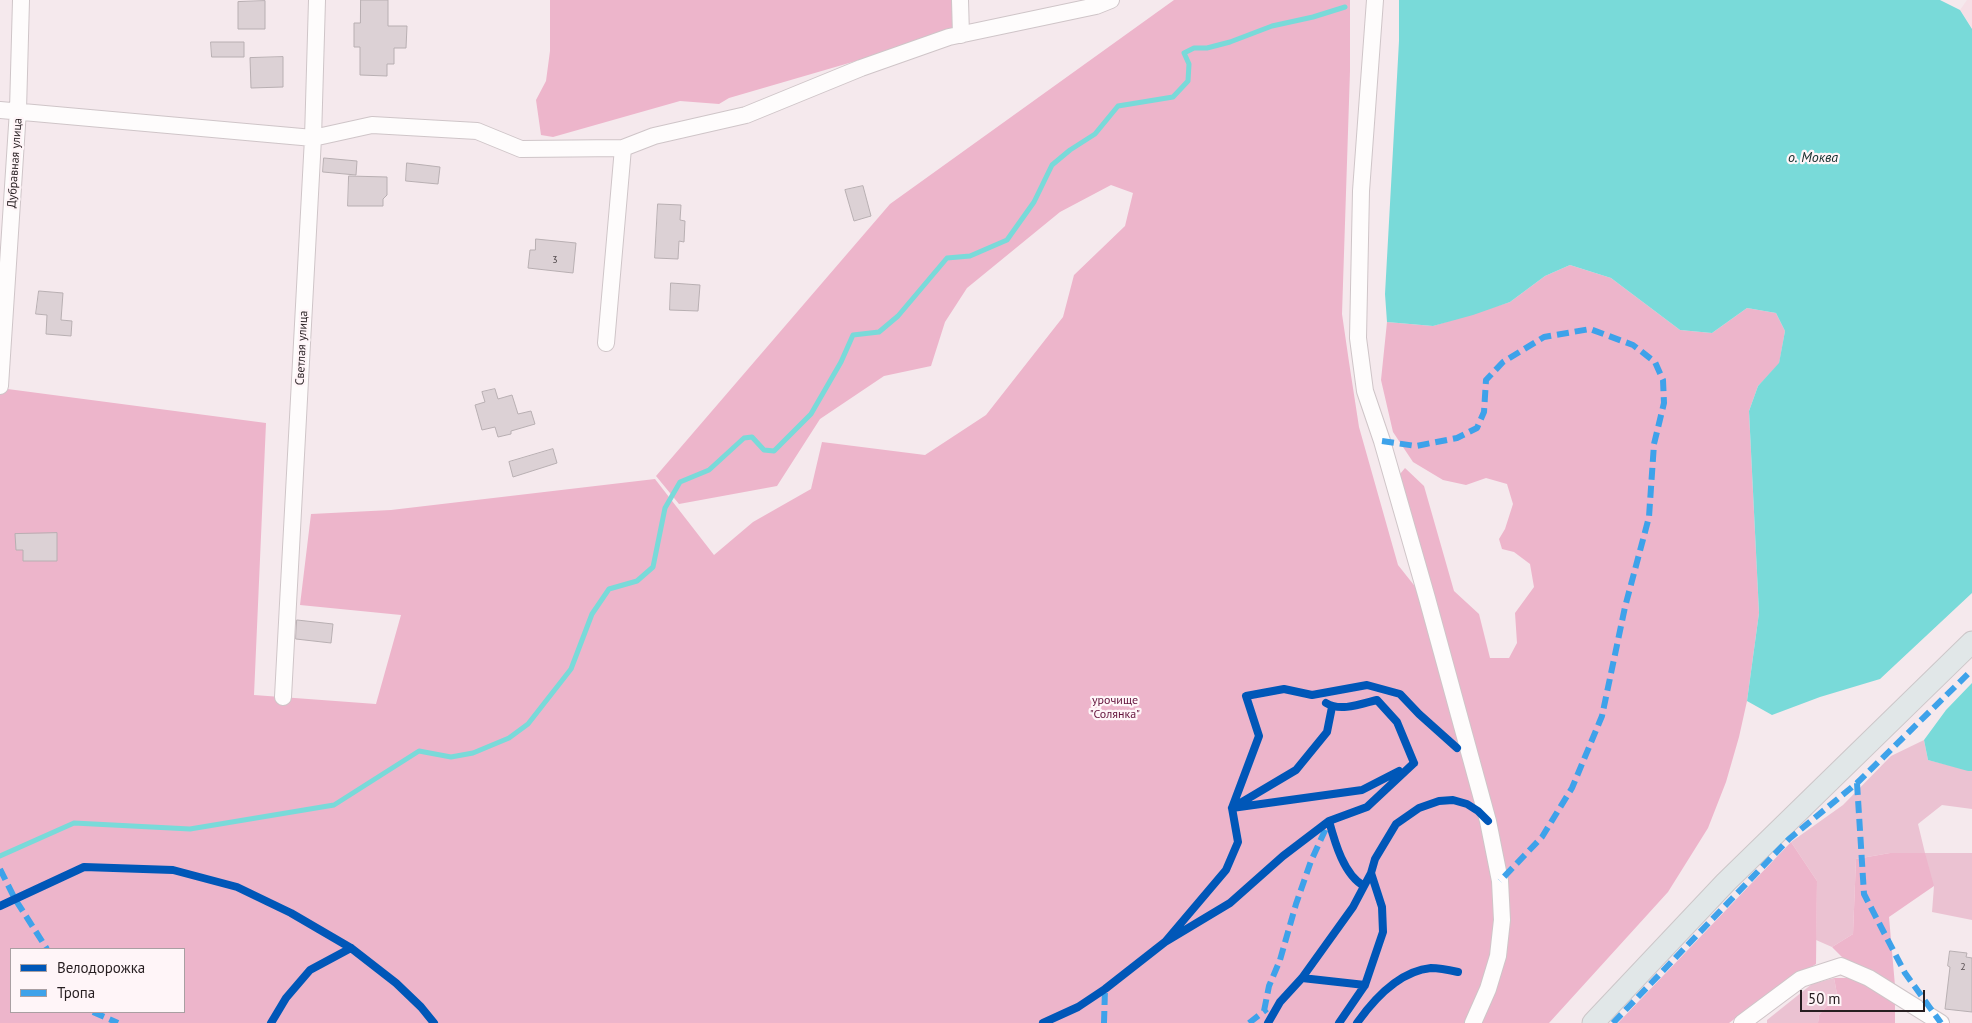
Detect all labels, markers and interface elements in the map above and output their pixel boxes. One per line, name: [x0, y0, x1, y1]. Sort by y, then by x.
street label: Дубравная улица: [5, 118, 25, 208]
water label: о. Моква: [1788, 150, 1838, 166]
house number: 3: [552, 254, 558, 266]
street label: Светлая улица: [293, 310, 311, 386]
park label: урочище "Солянка": [1090, 694, 1140, 722]
legend: [10, 948, 185, 1013]
text: Велодорожка: [57, 958, 145, 977]
house number: 2: [1960, 961, 1966, 973]
scale bar: [1802, 980, 1927, 1012]
text: Тропа: [57, 983, 95, 1002]
text: 50 m: [1808, 989, 1841, 1008]

